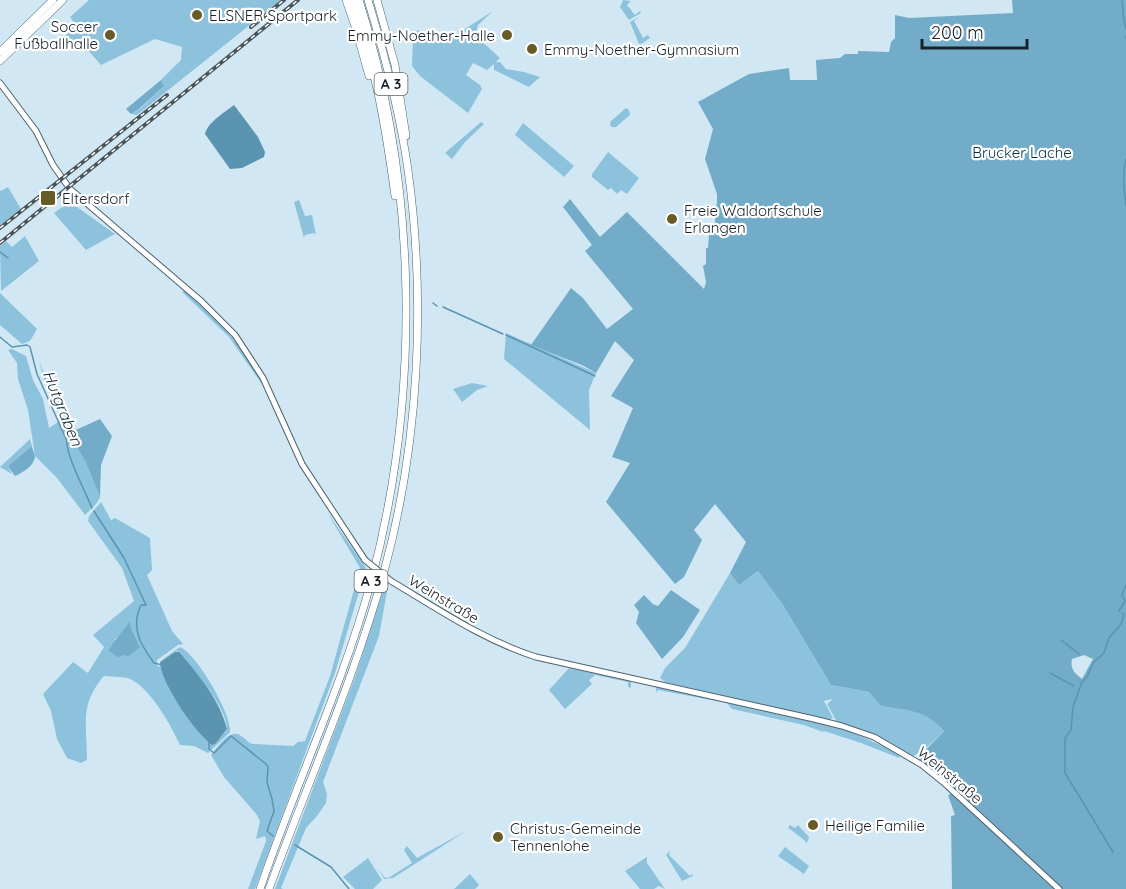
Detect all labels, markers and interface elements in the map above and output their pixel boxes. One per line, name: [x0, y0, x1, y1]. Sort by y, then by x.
place label: ELSNER Sportpark: [209, 6, 337, 25]
marker: ELSNER Sportpark: [190, 8, 204, 22]
scale bar: [922, 12, 1027, 50]
place label: Soccer Fußballhalle: [14, 17, 98, 53]
text: 200 m: [931, 21, 984, 44]
place label: Emmy-Noether-Halle: [348, 26, 495, 45]
marker: Soccer Fußballhalle: [103, 28, 117, 42]
marker: Emmy-Noether-Halle: [500, 28, 514, 42]
place label: Emmy-Noether-Gymnasium: [544, 40, 739, 59]
marker: Emmy-Noether-Gymnasium: [525, 42, 539, 56]
road number: A 3: [374, 73, 408, 95]
park label: Brucker Lache: [972, 143, 1072, 162]
marker: Eltersdorf: [39, 189, 57, 207]
place label: Eltersdorf: [62, 189, 130, 208]
place label: Freie Waldorfschule Erlangen: [684, 201, 822, 237]
marker: Freie Waldorfschule Erlangen: [665, 212, 679, 226]
water label: Hutgraben: [39, 367, 87, 449]
road number: A 3: [354, 570, 388, 592]
street label: Weinstraße: [405, 571, 483, 627]
street label: Weinstraße: [914, 742, 986, 808]
place label: Heilige Familie: [825, 816, 925, 835]
marker: Heilige Familie: [806, 818, 820, 832]
place label: Christus-Gemeinde Tennenlohe: [510, 819, 641, 855]
marker: Christus-Gemeinde Tennenlohe: [491, 830, 505, 844]

